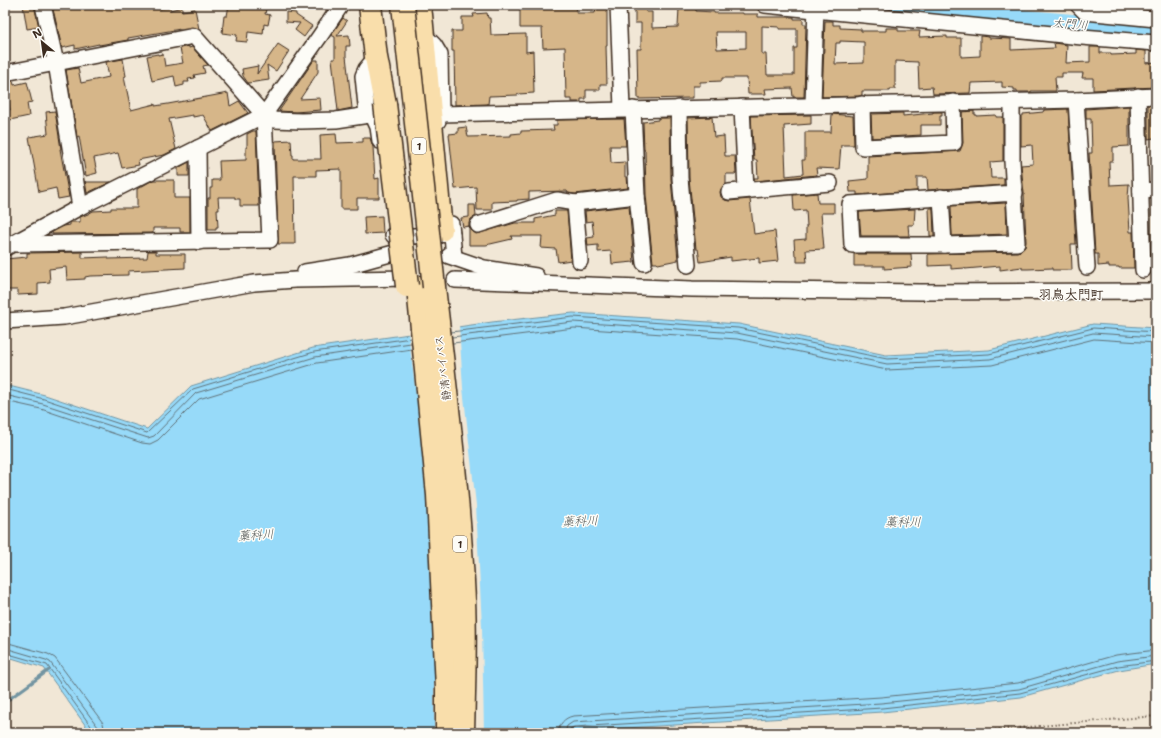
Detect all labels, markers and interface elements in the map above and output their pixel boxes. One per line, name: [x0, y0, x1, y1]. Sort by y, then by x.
water label: 大門川: [1051, 14, 1089, 34]
north arrow: [22, 22, 62, 62]
text: N: [30, 25, 45, 42]
road number: 1: [412, 138, 426, 154]
district label: 羽鳥大門町: [1038, 286, 1104, 303]
street label: 静清バイパス: [432, 334, 454, 402]
water label: 藁科川: [562, 512, 598, 530]
water label: 藁科川: [885, 514, 921, 530]
water label: 藁科川: [237, 526, 275, 544]
road number: 1: [453, 536, 467, 552]

